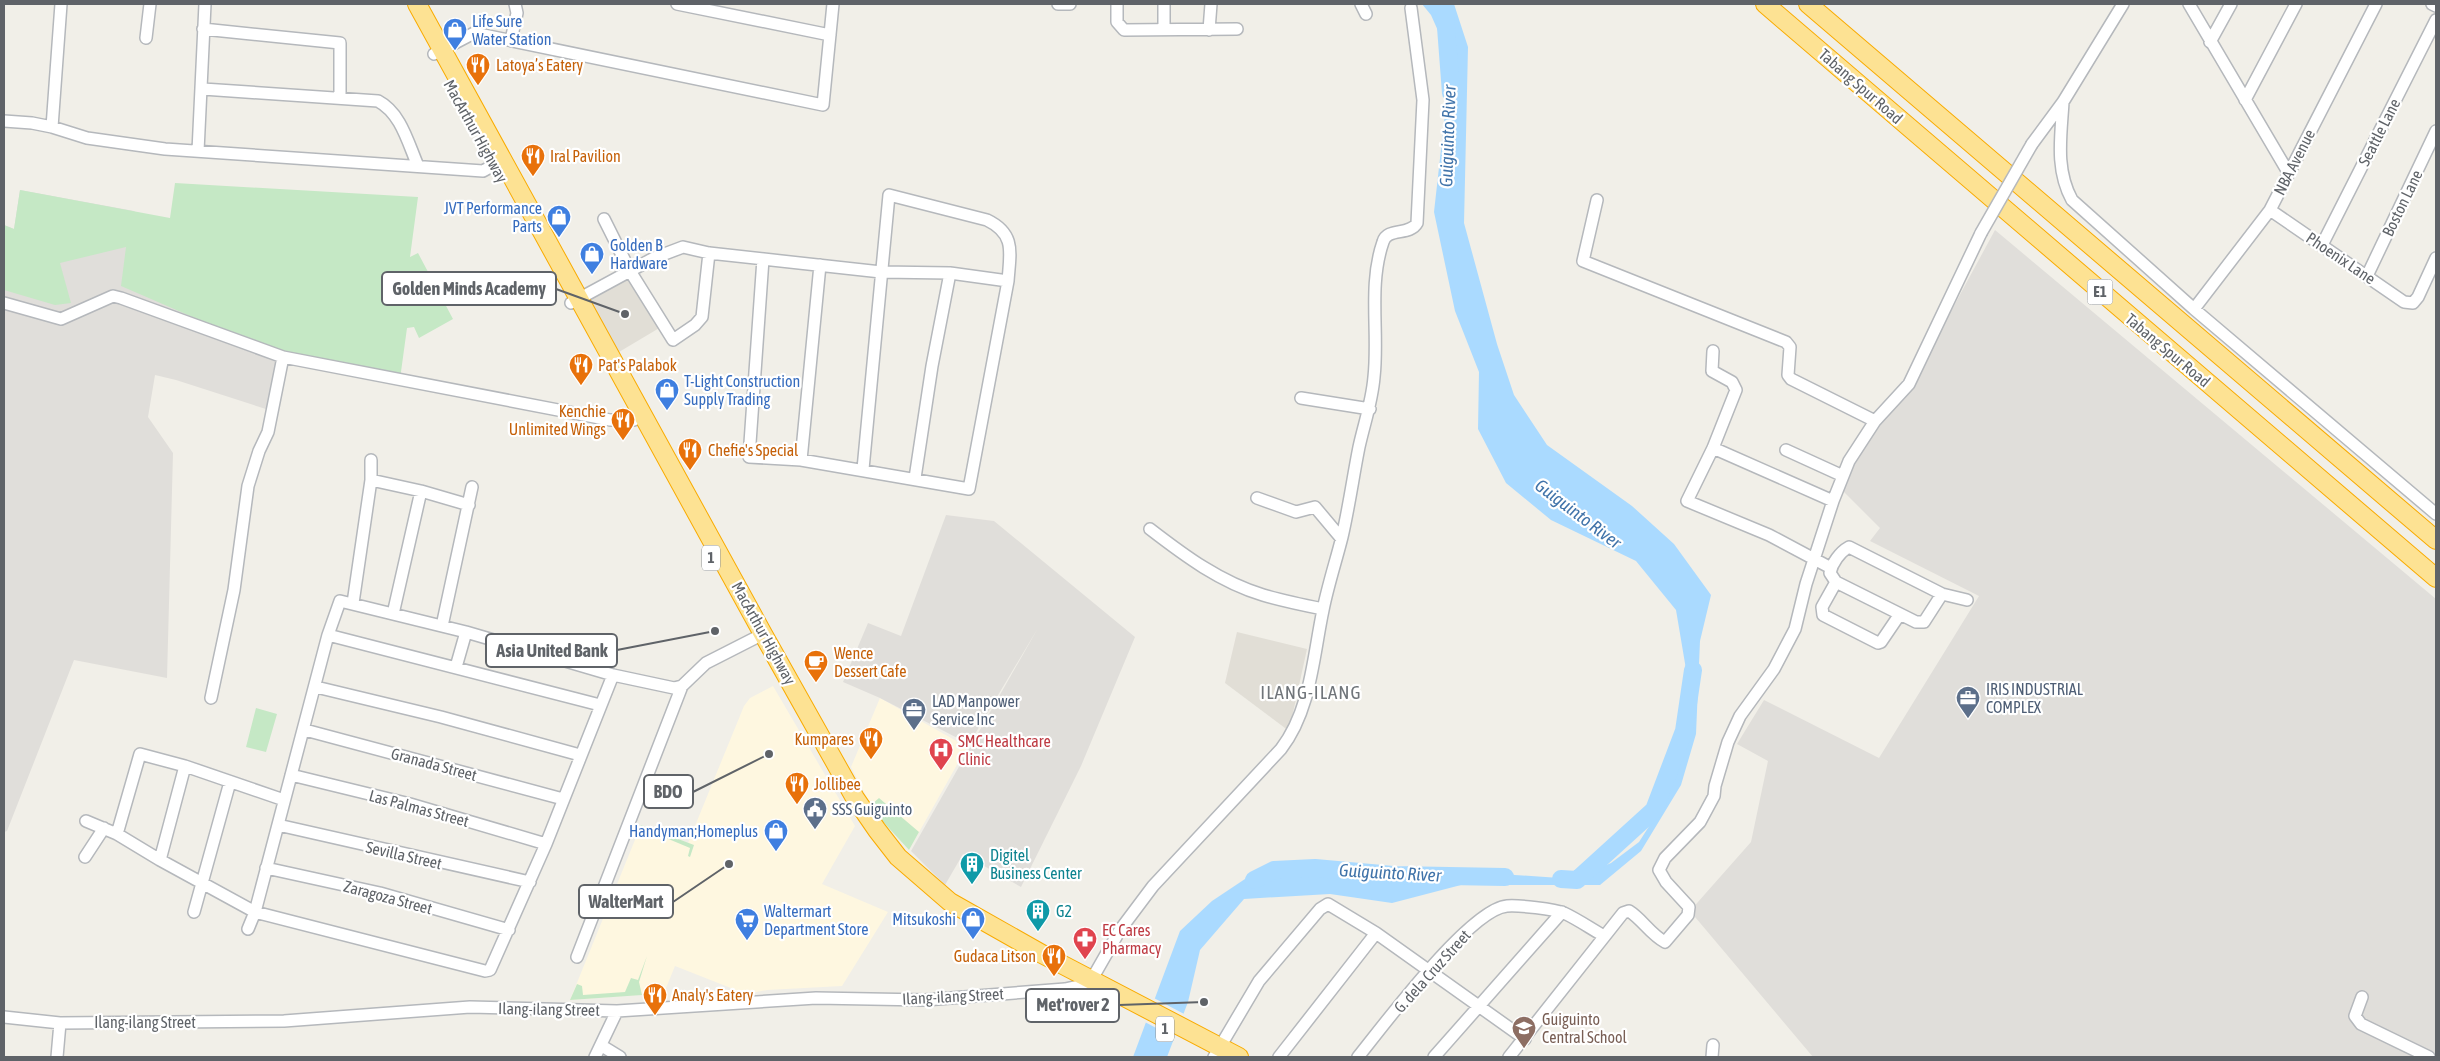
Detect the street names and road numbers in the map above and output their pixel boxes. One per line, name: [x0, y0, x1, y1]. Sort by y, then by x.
street label: Tabang Spur Road: [1815, 45, 1906, 128]
street label: MacArthur Highway: [439, 77, 512, 186]
street label: Seattle Lane: [2354, 95, 2404, 169]
street label: NBA Avenue: [2270, 126, 2318, 198]
street label: Boston Lane: [2378, 167, 2426, 239]
street label: Phoenix Lane: [2303, 228, 2379, 288]
road number: E1: [2088, 280, 2112, 304]
street label: Tabang Spur Road: [2121, 309, 2214, 391]
road number: 1: [702, 546, 720, 570]
street label: MacArthur Highway: [727, 579, 800, 688]
street label: Granada Street: [389, 744, 479, 784]
street label: Las Palmas Street: [367, 786, 471, 830]
street label: Sevilla Street: [364, 838, 444, 873]
street label: Zaragoza Street: [342, 877, 435, 919]
street label: G. dela Cruz Street: [1390, 926, 1474, 1016]
street label: Ilang-ilang Street: [902, 984, 1005, 1009]
street label: Ilang-ilang Street: [498, 999, 600, 1020]
street label: Ilang-ilang Street: [94, 1013, 196, 1032]
road number: 1: [1156, 1016, 1174, 1042]

